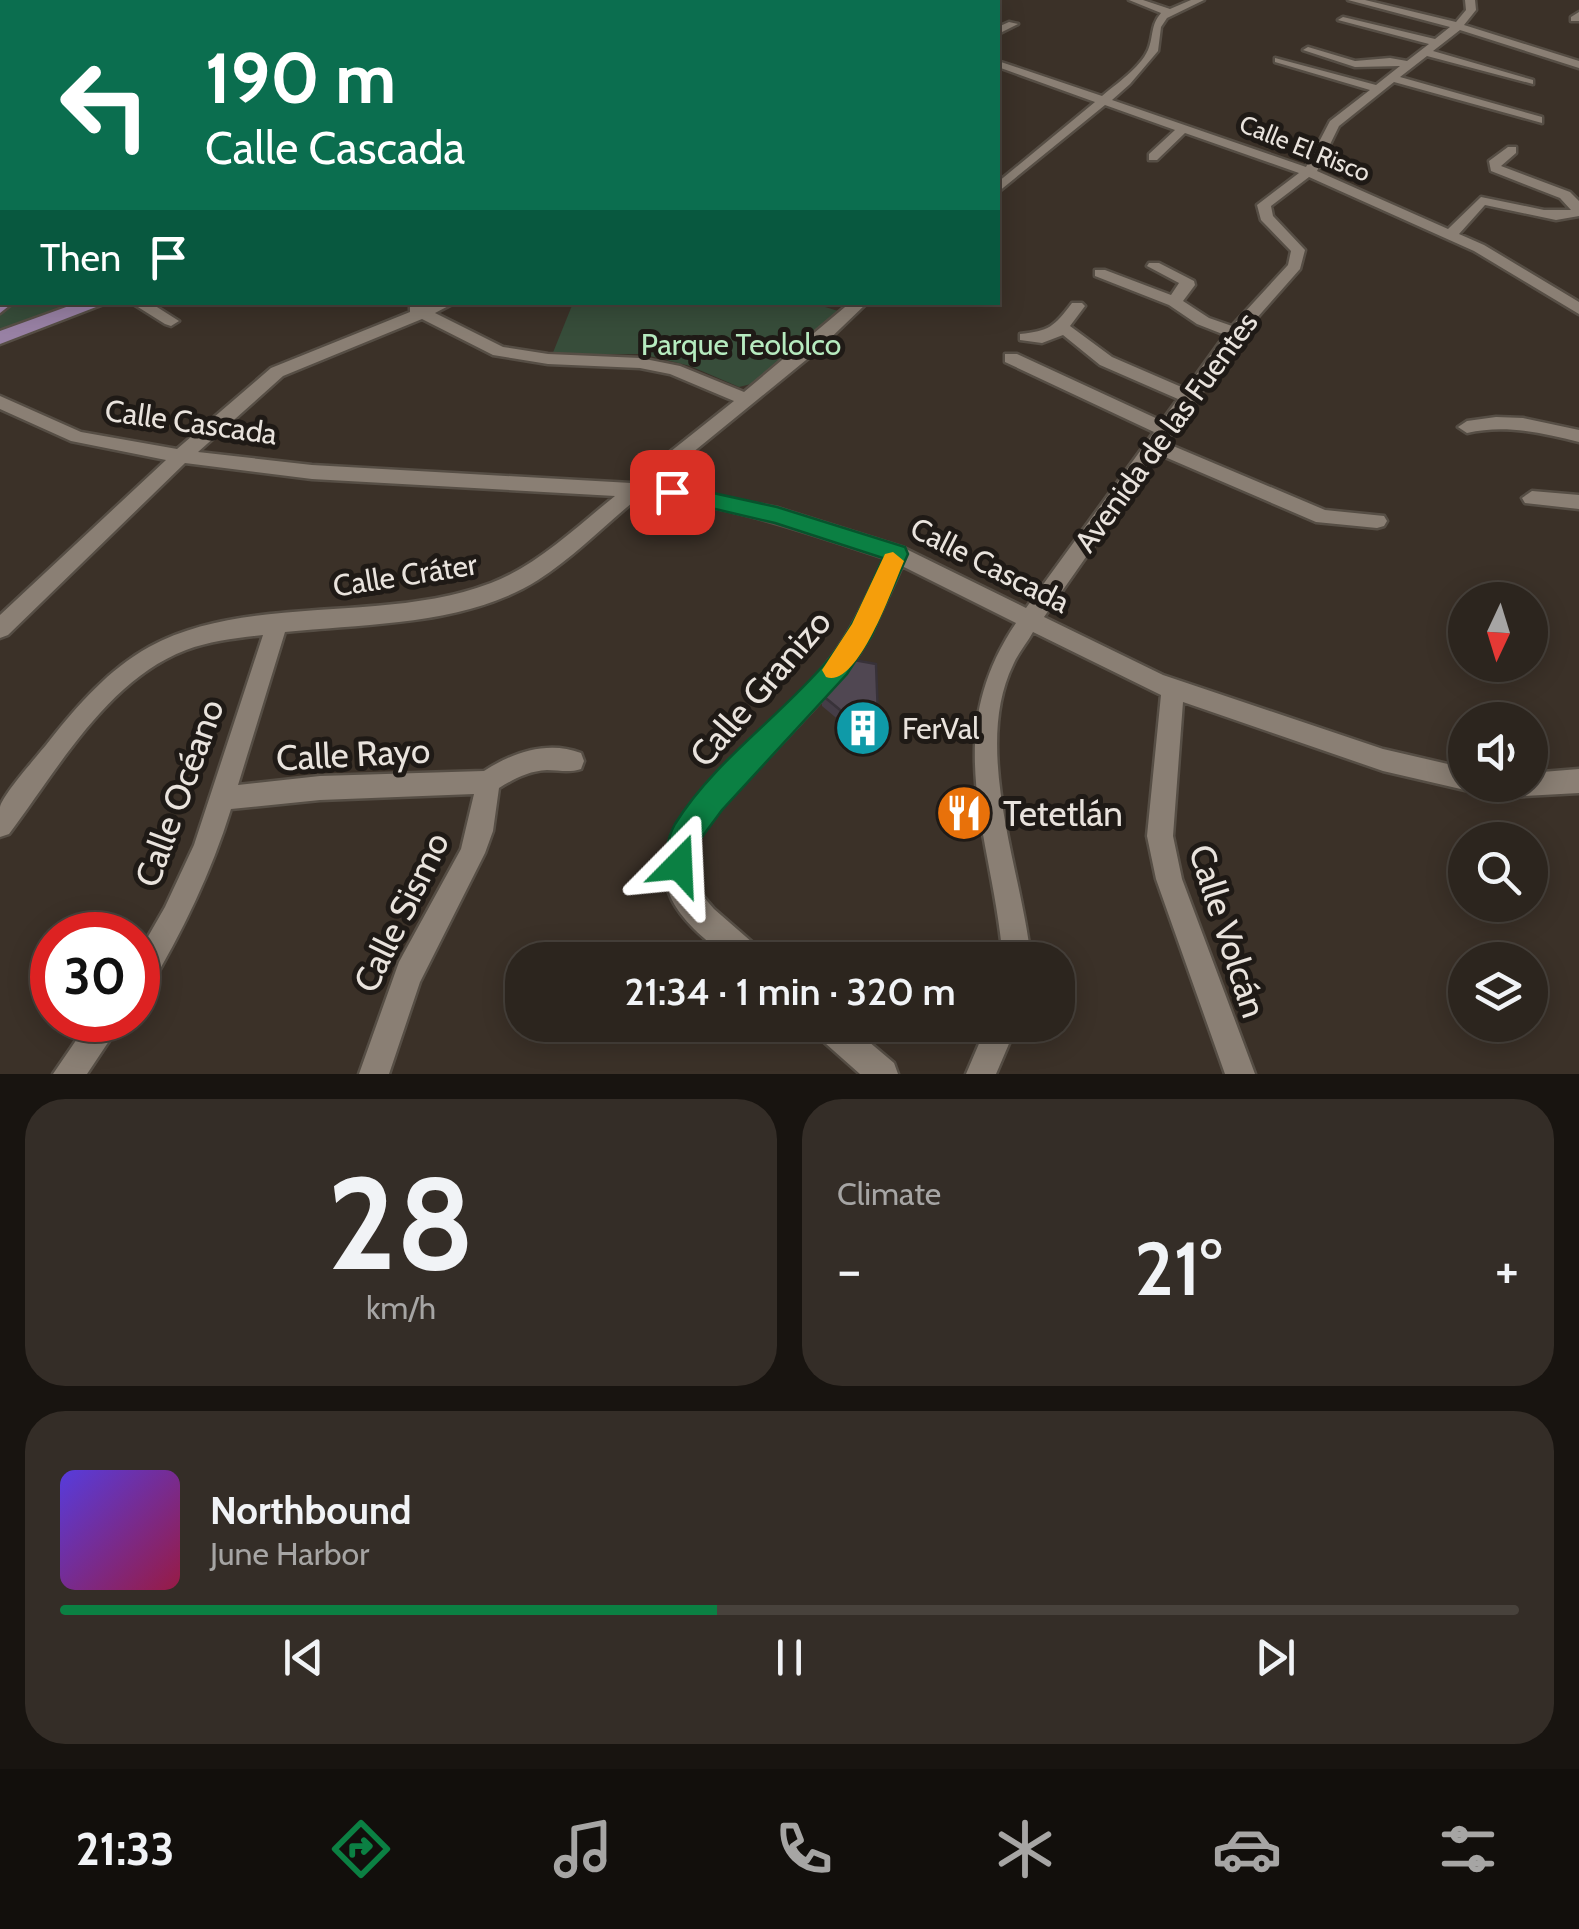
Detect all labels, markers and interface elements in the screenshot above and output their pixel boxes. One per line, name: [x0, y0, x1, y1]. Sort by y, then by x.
text: 190 m: [205, 35, 396, 121]
icon: left: [40, 40, 170, 170]
street label: Calle El Risco: [1235, 108, 1375, 188]
text: Calle Cascada: [205, 121, 465, 175]
icon: arrive: [141, 230, 196, 285]
text: Then: [40, 234, 121, 281]
street label: Avenida de las Fuentes: [1067, 305, 1265, 559]
park label: Parque Teololco: [641, 326, 841, 363]
street label: Calle Cascada: [103, 392, 280, 452]
pin: [630, 450, 715, 535]
icon: arrive: [645, 465, 700, 520]
street label: Calle Cascada: [904, 509, 1076, 621]
street label: Calle Cráter: [330, 545, 480, 605]
north arrow: [1448, 582, 1548, 682]
map controls: [1448, 582, 1548, 1042]
street label: Calle Granizo: [680, 601, 840, 775]
street label: Calle Océano: [125, 693, 233, 893]
building icon: FerVal: [833, 698, 893, 758]
button: sound: [1448, 702, 1548, 802]
place label: FerVal: [902, 710, 979, 747]
street label: Calle Rayo: [275, 728, 431, 780]
restaurant icon: Tetetlán: [934, 783, 994, 843]
place label: Tetetlán: [1003, 792, 1123, 835]
position arrow: [627, 813, 731, 917]
button: search: [1448, 822, 1548, 922]
street label: Calle Sismo: [344, 825, 458, 999]
street label: Calle Volcán: [1180, 839, 1276, 1023]
speed limit sign: 30: [30, 912, 160, 1042]
button: layers: [1448, 942, 1548, 1042]
text: 21:34 · 1 min · 320 m: [624, 968, 956, 1015]
text: 28: [327, 1144, 475, 1302]
text: Climate: [837, 1174, 941, 1213]
text: 21°: [1134, 1223, 1222, 1314]
text: −: [837, 1236, 861, 1303]
text: +: [1495, 1236, 1519, 1303]
text: km/h: [366, 1288, 436, 1327]
text: Northbound: [210, 1487, 412, 1534]
text: June Harbor: [210, 1534, 369, 1573]
icon: previous: [276, 1630, 331, 1685]
icon: pause: [762, 1630, 817, 1685]
icon: next: [1248, 1630, 1303, 1685]
icon: directions: [326, 1814, 396, 1884]
icon: music: [548, 1814, 618, 1884]
icon: phone: [769, 1814, 839, 1884]
icon: climate: [990, 1814, 1060, 1884]
icon: car: [1212, 1814, 1282, 1884]
icon: filters: [1433, 1814, 1503, 1884]
text: 21:33: [76, 1822, 175, 1876]

